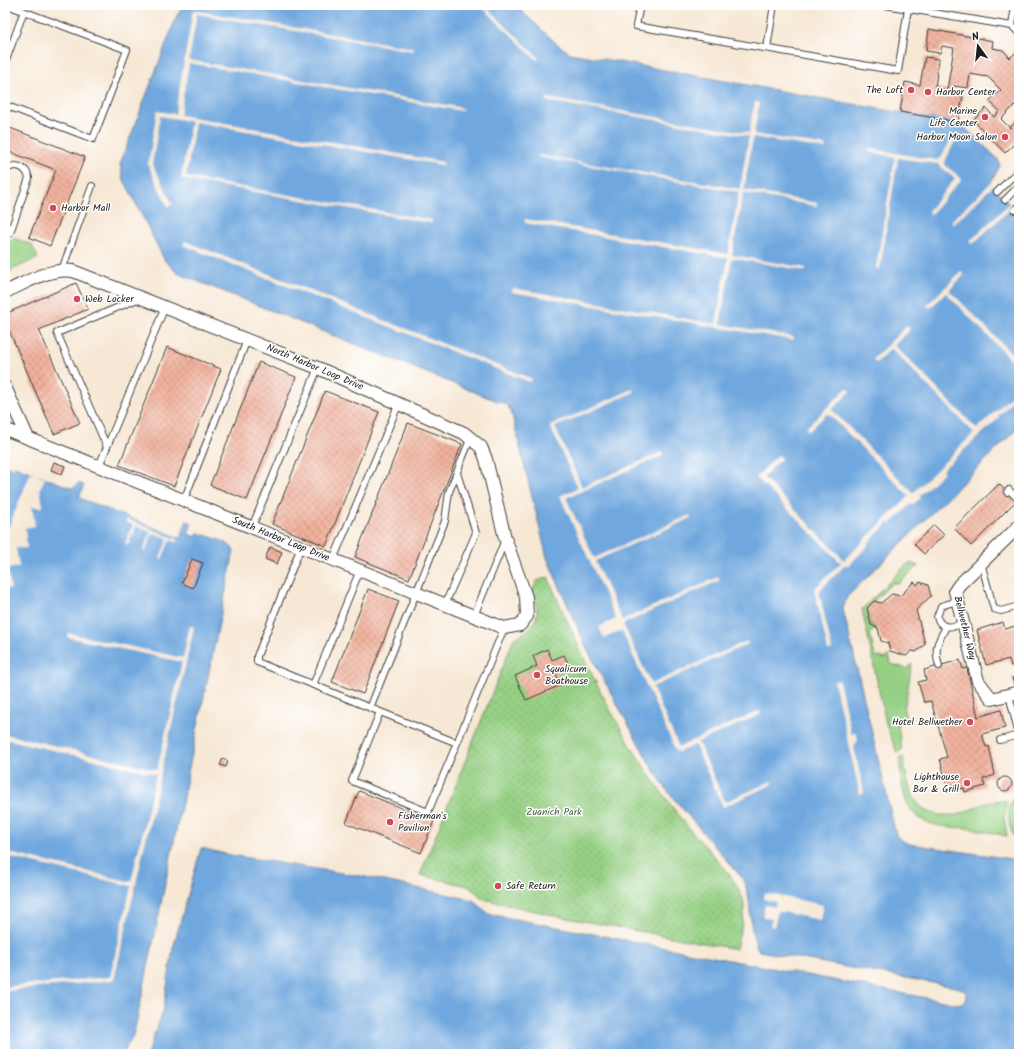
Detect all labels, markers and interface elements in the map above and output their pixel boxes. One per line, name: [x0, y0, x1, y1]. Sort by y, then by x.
north arrow: [958, 26, 998, 66]
text: N: [970, 28, 981, 47]
place label: The Loft: [866, 82, 903, 98]
place label: Harbor Center: [936, 84, 996, 100]
marker: The Loft: [906, 85, 916, 95]
marker: Harbor Center: [923, 87, 933, 97]
place label: Marine Life Center: [929, 103, 978, 131]
marker: Marine Life Center: [980, 112, 990, 122]
place label: Harbor Moon Salon: [917, 129, 997, 145]
marker: Harbor Moon Salon: [1000, 132, 1010, 142]
place label: Harbor Mall: [61, 200, 111, 216]
marker: Harbor Mall: [48, 203, 58, 213]
place label: Web Locker: [85, 291, 134, 307]
marker: Web Locker: [72, 294, 82, 304]
street label: North Harbor Loop Drive: [264, 339, 366, 395]
street label: South Harbor Loop Drive: [230, 512, 333, 566]
street label: Bellwether Way: [949, 594, 981, 662]
place label: Squalicum Boathouse: [545, 661, 588, 689]
marker: Squalicum Boathouse: [532, 670, 542, 680]
place label: Hotel Bellwether: [892, 714, 963, 730]
marker: Hotel Bellwether: [965, 717, 975, 727]
place label: Lighthouse Bar & Grill: [913, 769, 960, 797]
marker: Lighthouse Bar & Grill: [962, 778, 972, 788]
park label: Zuanich Park: [526, 804, 582, 820]
place label: Fisherman's Pavilion: [398, 808, 447, 836]
marker: Fisherman's Pavilion: [385, 817, 395, 827]
place label: Safe Return: [506, 878, 556, 894]
marker: Safe Return: [493, 881, 503, 891]

